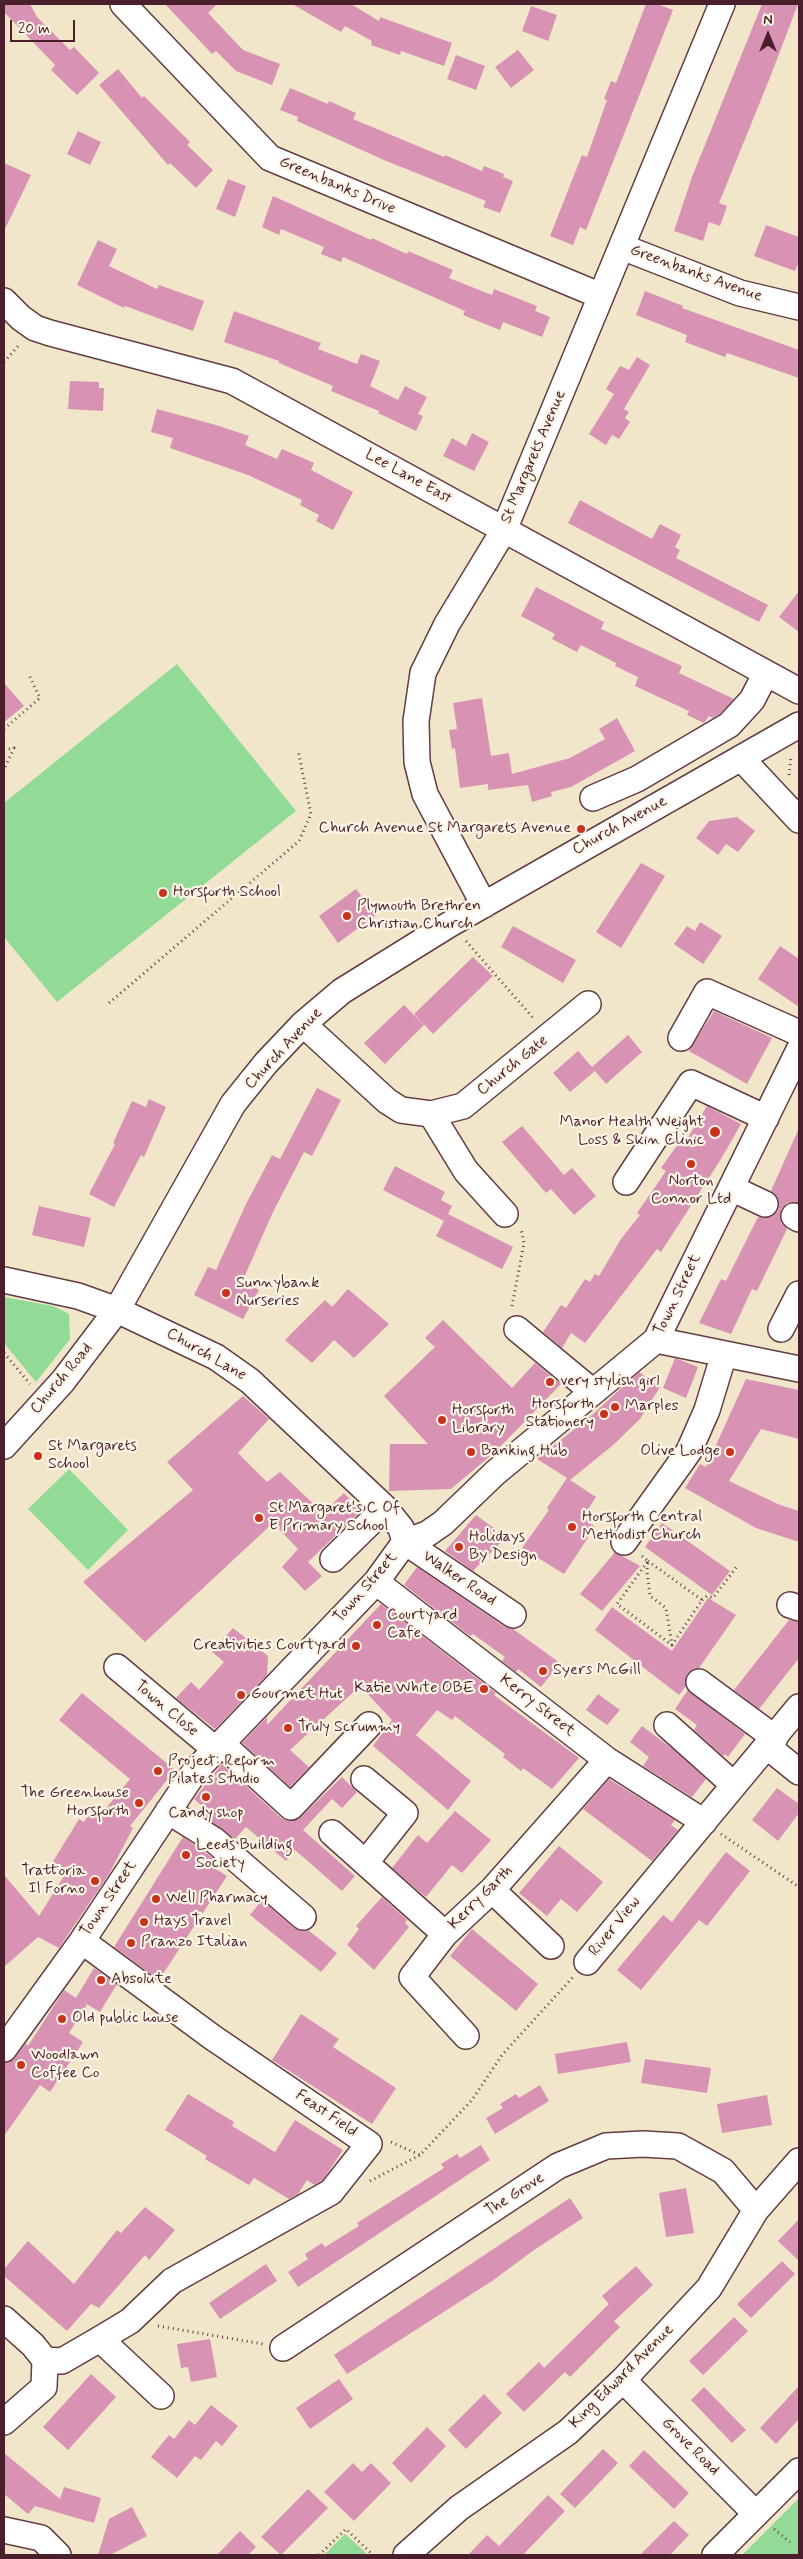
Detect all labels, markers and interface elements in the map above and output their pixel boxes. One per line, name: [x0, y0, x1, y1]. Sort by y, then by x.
scale bar: [12, 10, 78, 42]
north arrow: [743, 10, 793, 60]
text: N: [763, 11, 773, 29]
text: 20 m: [18, 19, 50, 39]
street label: Greenbanks Drive: [276, 153, 398, 219]
street label: Greenbanks Avenue: [627, 241, 765, 307]
street label: St Margarets Avenue: [497, 387, 571, 527]
street label: Lee Lane East: [361, 445, 455, 509]
street label: Church Avenue: [569, 792, 671, 860]
place label: Church Avenue St Margarets Avenue: [319, 819, 571, 839]
marker: Church Avenue St Margarets Avenue: [575, 823, 587, 835]
place label: Horsforth School: [173, 883, 281, 903]
marker: Horsforth School: [157, 887, 169, 899]
place label: Plymouth Brethren Christian Church: [357, 897, 481, 935]
marker: Plymouth Brethren Christian Church: [341, 910, 353, 922]
street label: Church Avenue: [241, 1004, 327, 1094]
street label: Church Gate: [474, 1032, 552, 1100]
place label: Manor Health Weight Loss & Skin Clinic: [559, 1113, 704, 1151]
marker: Manor Health Weight Loss & Skin Clinic: [708, 1125, 722, 1139]
marker: Norton Connor Ltd: [685, 1158, 697, 1170]
place label: Norton Connor Ltd: [651, 1172, 731, 1210]
street label: Town Street: [650, 1251, 706, 1339]
place label: Sunnybank Nurseries: [236, 1274, 319, 1312]
marker: Sunnybank Nurseries: [220, 1287, 232, 1299]
street label: Church Lane: [163, 1324, 249, 1386]
street label: Church Road: [27, 1340, 97, 1418]
place label: very stylish girl: [560, 1372, 659, 1392]
marker: very stylish girl: [544, 1376, 556, 1388]
place label: Horsforth Stationery: [525, 1395, 594, 1433]
place label: Marples: [625, 1397, 679, 1417]
place label: Horsforth Library: [452, 1401, 514, 1439]
marker: Marples: [609, 1401, 621, 1413]
marker: Horsforth Stationery: [598, 1408, 610, 1420]
marker: Horsforth Library: [436, 1414, 448, 1426]
place label: St Margarets School: [48, 1437, 137, 1475]
place label: Banking Hub: [481, 1442, 567, 1462]
place label: Olive Lodge: [640, 1442, 720, 1462]
marker: Banking Hub: [465, 1446, 477, 1458]
marker: Olive Lodge: [724, 1446, 736, 1458]
marker: St Margarets School: [32, 1450, 44, 1462]
place label: St Margaret's C Of E Primary School: [269, 1499, 400, 1537]
place label: Horsforth Central Methodist Church: [582, 1508, 702, 1546]
marker: St Margaret's C Of E Primary School: [253, 1512, 265, 1524]
marker: Horsforth Central Methodist Church: [566, 1521, 578, 1533]
place label: Holidays By Design: [469, 1528, 537, 1566]
marker: Holidays By Design: [453, 1541, 465, 1553]
street label: Walker Road: [418, 1547, 500, 1611]
street label: Town Street: [330, 1549, 402, 1627]
place label: Courtyard Cafe: [387, 1606, 457, 1644]
marker: Courtyard Cafe: [371, 1619, 383, 1631]
place label: Creativities Courtyard: [193, 1636, 346, 1656]
marker: Creativities Courtyard: [350, 1640, 362, 1652]
place label: Syers McGill: [553, 1661, 641, 1681]
marker: Syers McGill: [537, 1665, 549, 1677]
street label: Kerry Street: [495, 1670, 579, 1742]
street label: Town Close: [130, 1677, 202, 1741]
place label: Katie White OBE: [354, 1679, 474, 1699]
marker: Katie White OBE: [478, 1683, 490, 1695]
place label: Gourmet Hut: [251, 1685, 343, 1705]
marker: Gourmet Hut: [235, 1689, 247, 1701]
place label: Truly Scrummy: [298, 1718, 400, 1738]
marker: Truly Scrummy: [282, 1722, 294, 1734]
place label: Project: Reform Pilates Studio: [168, 1752, 275, 1790]
marker: Project: Reform Pilates Studio: [152, 1765, 164, 1777]
place label: The Greenhouse Horsforth: [21, 1784, 129, 1822]
marker: Candy shop: [200, 1791, 212, 1803]
marker: The Greenhouse Horsforth: [133, 1797, 145, 1809]
place label: Candy shop: [168, 1804, 244, 1824]
place label: Leeds Building Society: [196, 1836, 293, 1874]
marker: Leeds Building Society: [180, 1849, 192, 1861]
street label: Town Street: [77, 1857, 141, 1941]
place label: Trattoria Il Forno: [21, 1862, 85, 1900]
street label: Kerry Garth: [445, 1862, 517, 1934]
marker: Trattoria Il Forno: [89, 1875, 101, 1887]
place label: Well Pharmacy: [166, 1889, 268, 1909]
marker: Well Pharmacy: [150, 1893, 162, 1905]
street label: River View: [585, 1893, 645, 1961]
place label: Hays Travel: [154, 1912, 231, 1932]
marker: Hays Travel: [138, 1916, 150, 1928]
place label: Pranzo Italian: [141, 1933, 247, 1953]
marker: Pranzo Italian: [125, 1937, 137, 1949]
place label: Absolute: [111, 1970, 172, 1990]
marker: Absolute: [95, 1974, 107, 1986]
place label: Old public house: [72, 2009, 179, 2029]
marker: Old public house: [56, 2013, 68, 2025]
place label: Woodlawn Coffee Co: [31, 2046, 100, 2084]
marker: Woodlawn Coffee Co: [15, 2059, 27, 2071]
street label: Feast Field: [291, 2086, 361, 2142]
street label: The Grove: [482, 2169, 548, 2221]
street label: King Edward Avenue: [566, 2321, 678, 2433]
street label: Grove Road: [657, 2414, 723, 2480]

